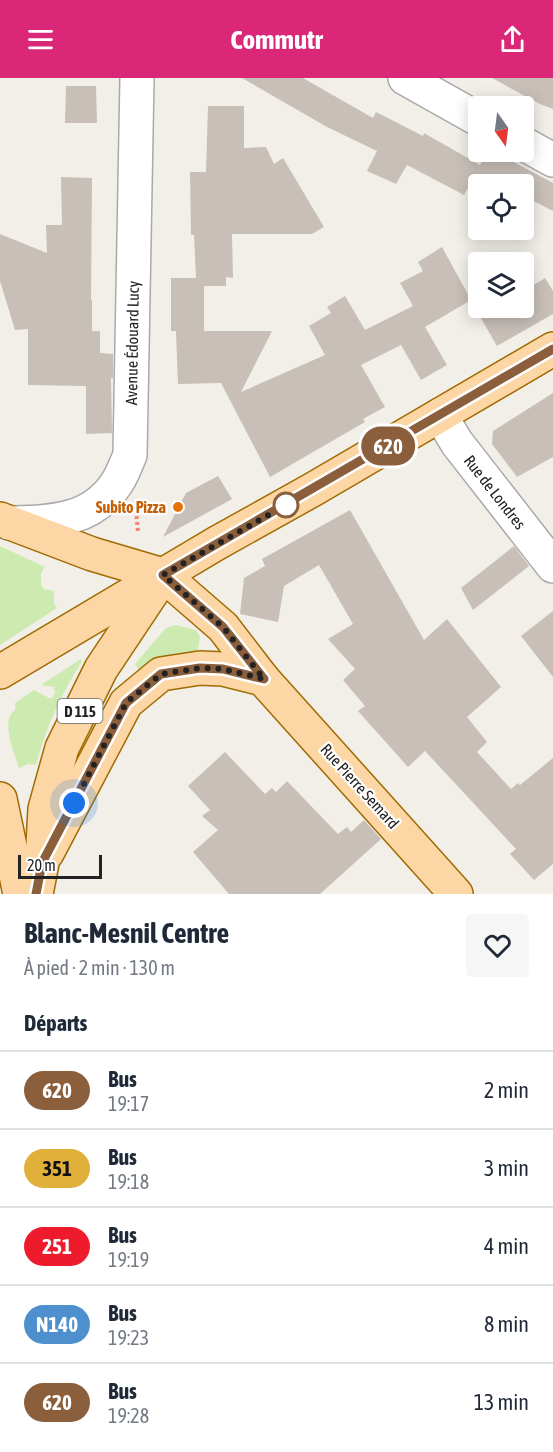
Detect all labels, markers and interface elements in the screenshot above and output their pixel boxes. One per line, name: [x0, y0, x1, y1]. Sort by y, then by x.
icon: menu: [24, 23, 57, 56]
icon: share: [496, 23, 529, 56]
text: Commutr: [230, 24, 323, 55]
north arrow: [468, 96, 534, 162]
map controls: [468, 96, 534, 318]
button: locate: [468, 174, 534, 240]
button: layers: [468, 252, 534, 318]
street label: Avenue Édouard Lucy: [122, 280, 143, 405]
line badge: 620: [354, 426, 422, 466]
text: 620: [373, 434, 403, 458]
street label: Rue de Londres: [461, 451, 530, 533]
unlabelled marker: [273, 492, 299, 518]
place label: Subito Pizza: [96, 498, 166, 516]
marker: Subito Pizza: [171, 500, 185, 514]
road number: D 115: [58, 699, 103, 723]
street label: Rue Pierre Semard: [317, 740, 403, 832]
your location: [59, 788, 89, 818]
scale bar: [18, 852, 102, 880]
text: 20 m: [27, 856, 56, 874]
button: heart: [466, 914, 529, 977]
text: Blanc-Mesnil Centre: [24, 917, 229, 949]
text: À pied · 2 min · 130 m: [24, 956, 175, 979]
text: Départs: [24, 1010, 87, 1036]
text: Bus: [108, 1066, 137, 1092]
text: 2 min: [484, 1077, 529, 1103]
text: 620: [42, 1078, 72, 1102]
text: 19:17: [108, 1092, 149, 1115]
text: Bus: [108, 1144, 137, 1170]
text: 3 min: [484, 1155, 529, 1181]
text: 351: [42, 1156, 72, 1180]
text: 19:18: [108, 1170, 149, 1193]
text: Bus: [108, 1222, 137, 1248]
text: 4 min: [484, 1233, 529, 1259]
text: 251: [42, 1234, 72, 1258]
text: 19:19: [108, 1248, 149, 1271]
text: Bus: [108, 1300, 137, 1326]
text: 8 min: [484, 1311, 529, 1337]
text: N140: [36, 1312, 78, 1336]
text: 19:23: [108, 1326, 149, 1349]
text: Bus: [108, 1378, 137, 1404]
text: 13 min: [474, 1389, 529, 1415]
text: 620: [42, 1390, 72, 1414]
text: 19:28: [108, 1404, 149, 1427]

